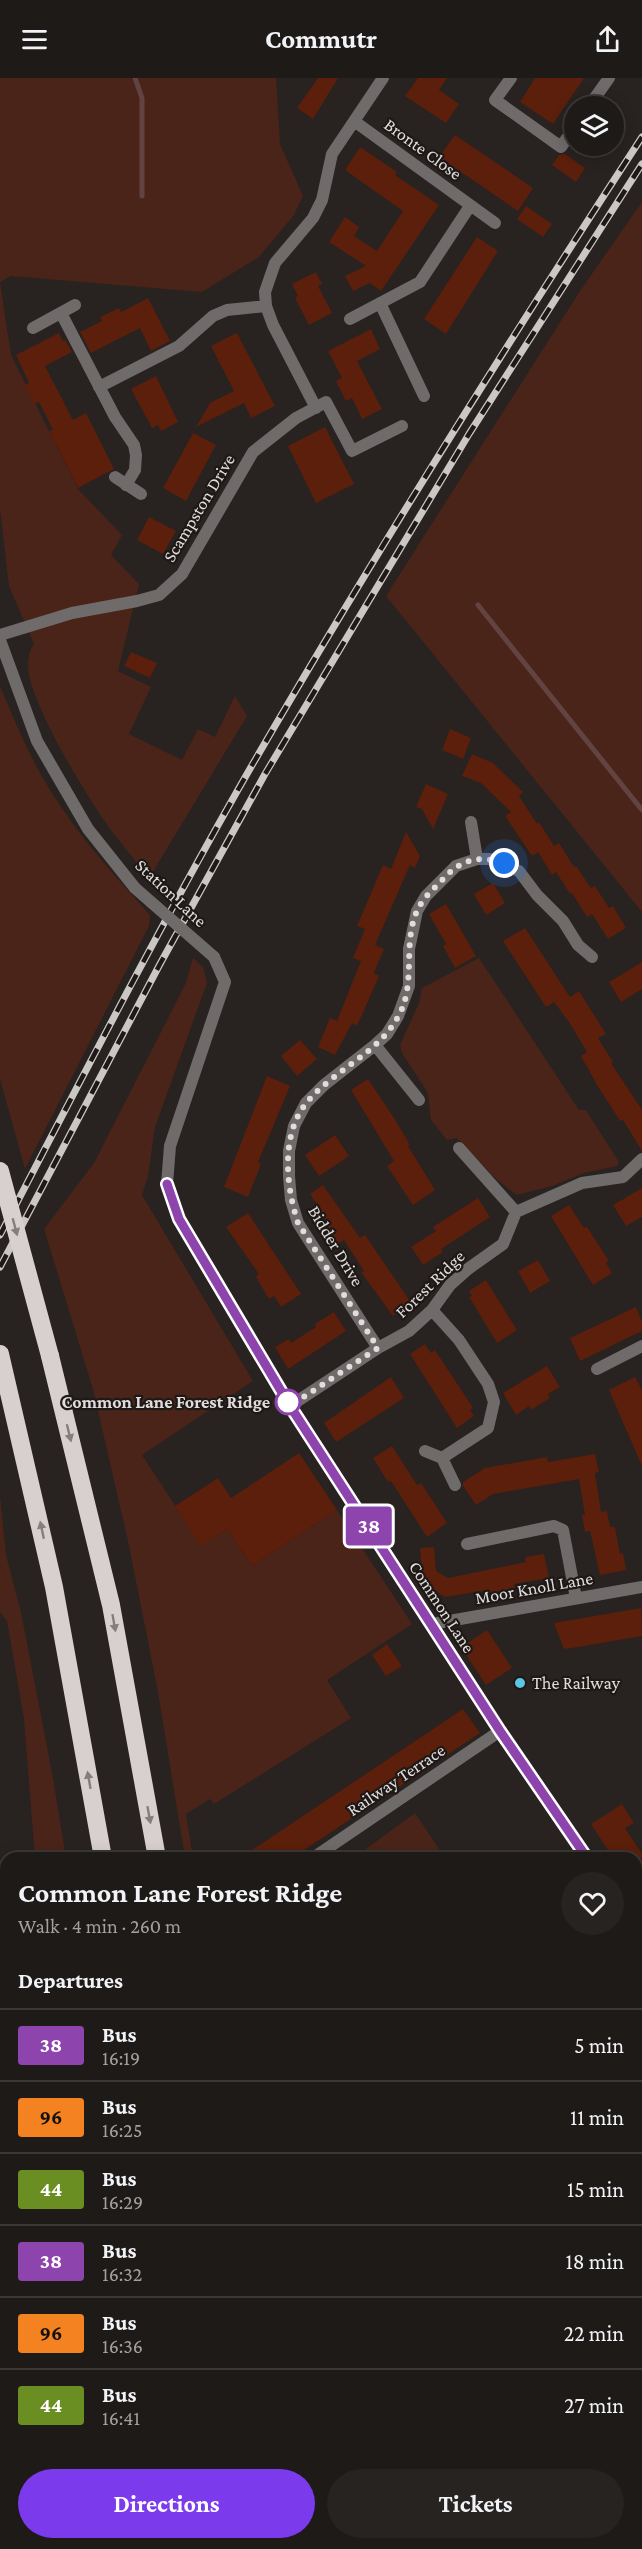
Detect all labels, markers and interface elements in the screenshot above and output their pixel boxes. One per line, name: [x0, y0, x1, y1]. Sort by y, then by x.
icon: menu: [18, 23, 51, 56]
icon: share: [591, 23, 624, 56]
text: Commutr: [265, 24, 377, 54]
map controls: [564, 96, 624, 156]
button: layers: [564, 96, 624, 156]
street label: Bronte Close: [380, 114, 466, 184]
street label: Scampston Drive: [159, 450, 239, 566]
your location: [489, 848, 519, 878]
street label: Station Lane: [131, 855, 211, 931]
street label: Bidder Drive: [304, 1202, 368, 1290]
one-way arrow: [11, 1219, 20, 1237]
street label: Forest Ridge: [391, 1246, 469, 1322]
marker: Common Lane Forest Ridge: [275, 1389, 301, 1415]
place label: Common Lane Forest Ridge: [62, 1392, 270, 1412]
one-way arrow: [64, 1424, 74, 1443]
line badge: 38: [342, 1506, 396, 1546]
text: 38: [358, 1514, 380, 1538]
one-way arrow: [36, 1520, 46, 1539]
street label: Common Lane: [405, 1557, 479, 1657]
street label: Moor Knoll Lane: [474, 1568, 595, 1608]
one-way arrow: [110, 1614, 119, 1633]
place label: The Railway: [532, 1673, 621, 1693]
marker: The Railway: [513, 1676, 527, 1690]
street label: Railway Terrace: [343, 1740, 449, 1820]
one-way arrow: [84, 1771, 93, 1790]
one-way arrow: [145, 1806, 154, 1825]
button: heart: [561, 1872, 624, 1935]
text: Common Lane Forest Ridge: [18, 1877, 342, 1908]
text: Walk · 4 min · 260 m: [18, 1915, 181, 1937]
text: Departures: [18, 1968, 123, 1993]
text: Bus: [102, 2022, 136, 2047]
text: 38: [40, 2033, 62, 2057]
text: 5 min: [574, 2033, 624, 2058]
text: 16:19: [102, 2047, 140, 2069]
text: Bus: [102, 2094, 136, 2119]
text: 96: [40, 2105, 62, 2129]
text: 11 min: [570, 2105, 624, 2130]
text: 16:25: [102, 2119, 142, 2141]
text: Bus: [102, 2166, 136, 2191]
text: 44: [40, 2177, 62, 2201]
text: 15 min: [567, 2177, 624, 2202]
text: 16:29: [102, 2191, 143, 2213]
text: Bus: [102, 2238, 136, 2263]
text: 38: [40, 2249, 62, 2273]
text: 18 min: [565, 2249, 624, 2274]
text: 16:32: [102, 2263, 142, 2285]
text: Bus: [102, 2310, 136, 2335]
text: 96: [40, 2321, 62, 2345]
text: 22 min: [564, 2321, 624, 2346]
text: 16:36: [102, 2335, 143, 2357]
text: Bus: [102, 2382, 136, 2407]
text: 44: [40, 2393, 62, 2417]
text: 27 min: [564, 2393, 624, 2418]
text: 16:41: [102, 2407, 140, 2429]
button: Directions: [18, 2469, 315, 2538]
button: Tickets: [327, 2469, 624, 2538]

